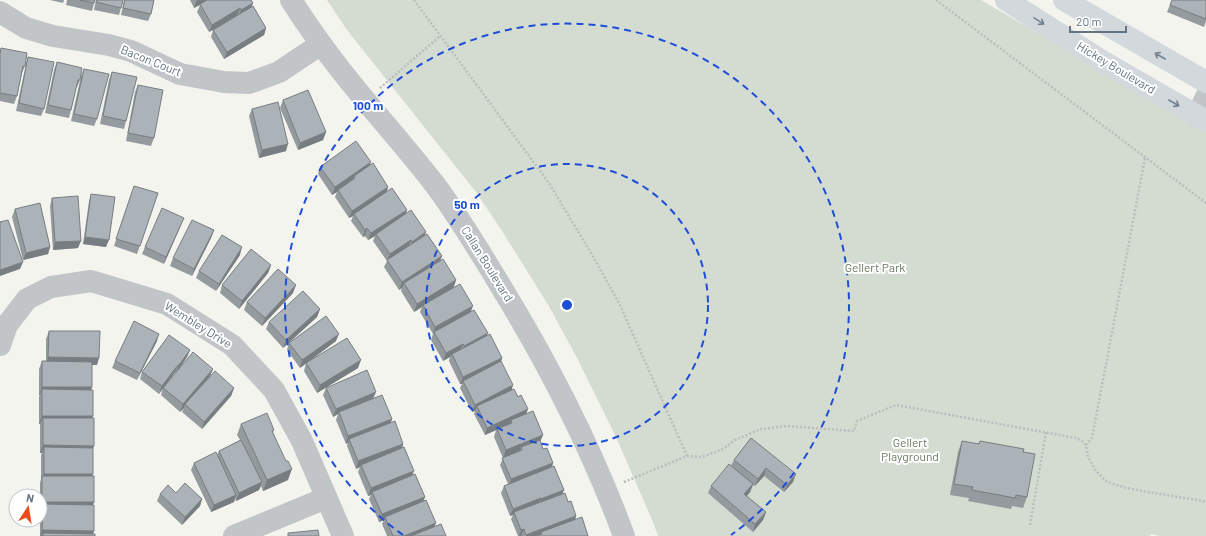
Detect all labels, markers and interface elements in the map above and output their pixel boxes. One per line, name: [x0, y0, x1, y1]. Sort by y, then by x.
scale bar: [1070, 8, 1126, 34]
text: 20 m: [1076, 14, 1102, 28]
one-way arrow: [1033, 17, 1044, 25]
street label: Hickey Boulevard: [1075, 38, 1158, 96]
street label: Bacon Court: [119, 42, 184, 79]
one-way arrow: [1154, 51, 1166, 59]
text: 100 m: [353, 98, 383, 112]
one-way arrow: [1168, 99, 1180, 107]
text: 50 m: [454, 197, 480, 211]
street label: Callan Boulevard: [459, 223, 517, 304]
park label: Gellert Park: [845, 260, 905, 274]
street label: Wembley Drive: [162, 298, 235, 350]
centre of rings: [560, 298, 574, 312]
park label: Gellert Playground: [881, 435, 939, 463]
north arrow: [8, 488, 48, 528]
text: N: [25, 491, 35, 505]

